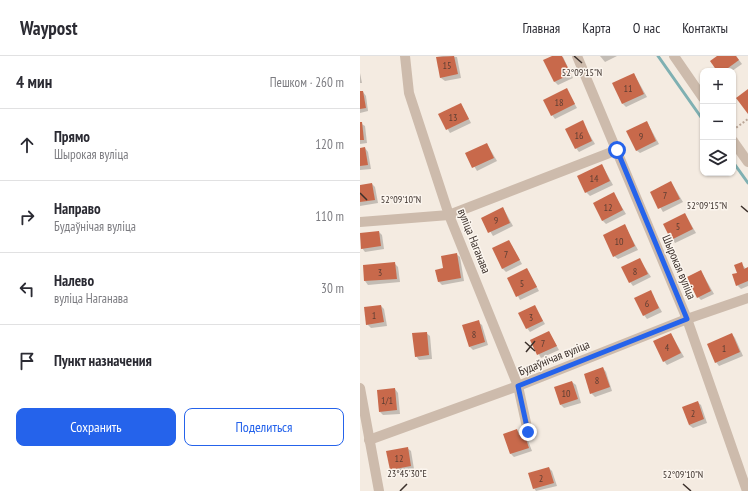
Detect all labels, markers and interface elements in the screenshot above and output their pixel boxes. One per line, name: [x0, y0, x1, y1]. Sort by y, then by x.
text: Waypost: [20, 16, 77, 40]
text: Главная: [522, 19, 560, 37]
text: Карта: [582, 19, 611, 37]
text: О нас: [633, 19, 660, 37]
text: Контакты: [682, 19, 728, 37]
house number: 15: [443, 59, 452, 72]
text: 52°09'15"N: [562, 66, 602, 79]
map controls: [700, 68, 736, 176]
button: +: [700, 68, 736, 104]
text: 4 мин: [16, 71, 52, 93]
text: Пешком · 260 m: [270, 74, 344, 91]
house number: 11: [624, 82, 633, 95]
house number: 18: [555, 96, 564, 109]
button: −: [700, 104, 736, 140]
house number: 13: [449, 111, 458, 124]
text: Прямо: [54, 127, 90, 146]
house number: 16: [575, 129, 584, 142]
house number: 9: [639, 130, 643, 143]
icon: ahead: [16, 134, 38, 156]
text: 120 m: [315, 136, 344, 153]
button: layers: [700, 140, 736, 176]
route start: [608, 141, 626, 159]
text: Шырокая вуліца: [54, 146, 128, 163]
house number: 14: [590, 172, 599, 185]
house number: 7: [663, 189, 667, 202]
text: 52°09'10"N: [381, 193, 421, 206]
text: Направо: [54, 199, 101, 218]
text: 52°09'15"N: [687, 199, 727, 212]
house number: 12: [604, 201, 613, 214]
icon: right: [16, 206, 38, 228]
street label: вуліца Наганава: [455, 206, 494, 276]
text: 110 m: [315, 208, 344, 225]
house number: 9: [494, 214, 498, 227]
text: Будаўнічая вуліца: [54, 218, 136, 235]
house number: 5: [676, 220, 680, 233]
street label: Шырокая вуліца: [659, 232, 700, 302]
house number: 10: [615, 235, 624, 248]
house number: 7: [504, 248, 508, 261]
house number: 8: [633, 265, 637, 278]
house number: 3: [378, 266, 382, 279]
text: Налево: [54, 271, 94, 290]
house number: 5: [520, 277, 524, 290]
icon: left: [16, 278, 38, 300]
text: 30 m: [321, 280, 344, 297]
text: вуліца Наганава: [54, 290, 128, 307]
house number: 6: [645, 297, 650, 310]
house number: 1: [372, 309, 376, 322]
house number: 3: [529, 311, 533, 324]
house number: 8: [472, 328, 476, 341]
street label: Будаўнічая вуліца: [516, 336, 592, 379]
house number: 7: [541, 337, 545, 350]
house number: 4: [665, 341, 670, 354]
house number: 1: [722, 342, 726, 355]
icon: arrive: [16, 350, 38, 372]
text: Пункт назначения: [54, 351, 152, 370]
house number: 8: [595, 374, 599, 387]
house number: 10: [562, 387, 571, 400]
house number: 1/1: [381, 394, 393, 407]
house number: 2: [691, 407, 695, 420]
button: Сохранить: [16, 408, 176, 446]
button: Поделиться: [184, 408, 344, 446]
route end: [519, 423, 537, 441]
house number: 12: [395, 452, 404, 465]
text: 23°45'30"E: [387, 467, 427, 480]
text: 52°09'10"N: [663, 468, 703, 481]
house number: 2: [539, 472, 543, 485]

